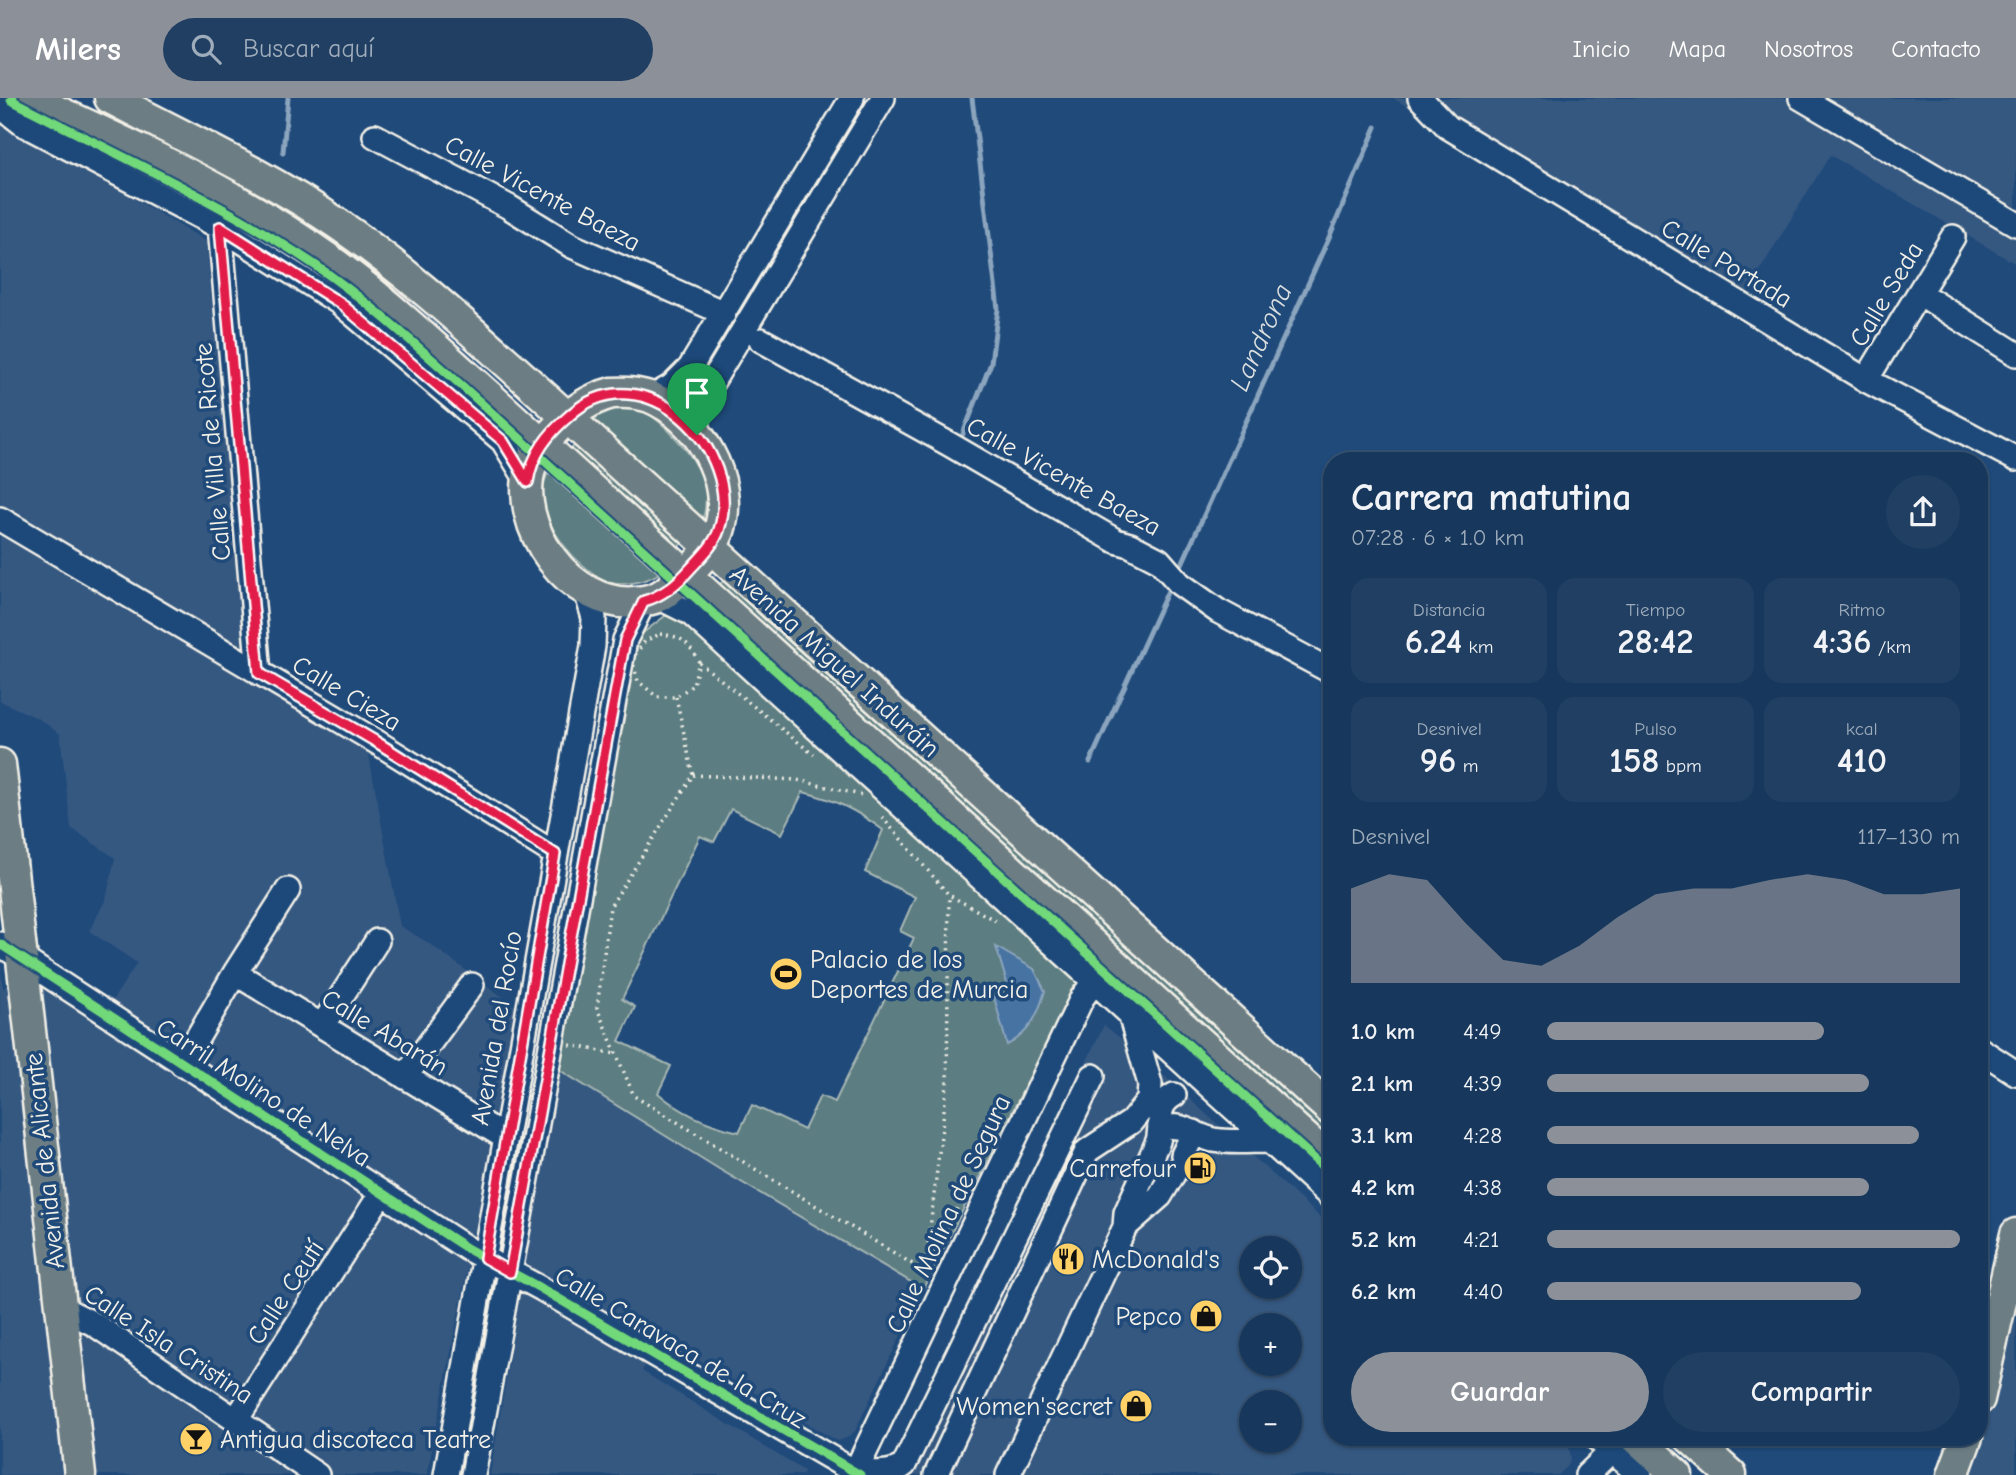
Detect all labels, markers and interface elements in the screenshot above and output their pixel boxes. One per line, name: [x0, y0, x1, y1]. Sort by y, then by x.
search box: [163, 18, 653, 81]
text: Milers: [35, 30, 121, 68]
icon: search: [187, 30, 225, 68]
text: Buscar aquí: [243, 34, 374, 64]
text: Inicio: [1573, 35, 1630, 63]
text: Mapa: [1668, 35, 1726, 63]
text: Nosotros: [1764, 35, 1853, 63]
text: Contacto: [1891, 35, 1981, 63]
street label: Calle Vicente Baeza: [440, 130, 646, 258]
street label: Calle Portada: [1656, 213, 1797, 315]
street label: Calle Seda: [1844, 237, 1930, 352]
water label: Landrona: [1223, 279, 1299, 396]
street label: Calle Villa de Ricote: [189, 342, 237, 562]
pin: [667, 363, 727, 435]
icon: arrive: [678, 374, 716, 412]
street label: Calle Vicente Baeza: [961, 411, 1166, 543]
button: share: [1886, 475, 1960, 549]
text: Carrera matutina: [1351, 476, 1632, 520]
text: 07:28 · 6 × 1.0 km: [1351, 524, 1524, 551]
street label: Avenida Miguel Induráin: [723, 560, 945, 764]
text: Distancia: [1413, 599, 1485, 621]
text: Tiempo: [1626, 599, 1685, 621]
text: Ritmo: [1838, 599, 1885, 621]
text: 6.24: [1405, 621, 1462, 662]
text: 28:42: [1617, 621, 1694, 662]
text: 4:36: [1812, 621, 1872, 662]
text: km: [1462, 636, 1494, 658]
text: /km: [1872, 636, 1911, 658]
street label: Calle Cieza: [287, 650, 406, 738]
text: Desnivel: [1416, 718, 1482, 740]
text: Pulso: [1634, 718, 1677, 740]
text: kcal: [1846, 718, 1878, 740]
text: 96: [1420, 740, 1456, 781]
text: 158: [1609, 740, 1659, 781]
text: 410: [1837, 740, 1887, 781]
text: m: [1456, 755, 1479, 777]
text: bpm: [1659, 755, 1702, 777]
text: Desnivel: [1351, 823, 1430, 850]
text: 117–130 m: [1857, 823, 1960, 850]
street label: Avenida del Rocío: [465, 929, 529, 1128]
place label: Palacio de los Deportes de Murcia: [810, 945, 1028, 1005]
sports icon: Palacio de los Deportes de Murcia: [767, 955, 805, 993]
street label: Calle Abarán: [316, 983, 453, 1082]
street label: Carril Molino de Nelva: [151, 1012, 376, 1173]
text: 1.0 km: [1351, 1018, 1415, 1045]
text: 4:49: [1463, 1018, 1502, 1045]
street label: Avenida de Alicante: [19, 1051, 71, 1270]
text: 2.1 km: [1351, 1070, 1413, 1097]
text: 4:39: [1463, 1070, 1502, 1097]
street label: Calle Molina de Segura: [881, 1091, 1017, 1338]
text: 3.1 km: [1351, 1122, 1413, 1149]
text: 4:28: [1463, 1122, 1502, 1149]
fuel station icon: Carrefour: [1181, 1149, 1219, 1187]
place label: Carrefour: [1069, 1154, 1177, 1184]
text: 4.2 km: [1351, 1174, 1415, 1201]
text: 4:38: [1463, 1174, 1502, 1201]
text: 5.2 km: [1351, 1226, 1417, 1253]
text: 4:21: [1463, 1226, 1499, 1253]
street label: Calle Ceutí: [241, 1234, 331, 1350]
map controls: [1239, 1236, 1302, 1453]
button: locate: [1239, 1236, 1302, 1299]
restaurant icon: McDonald's: [1049, 1240, 1087, 1278]
place label: McDonald's: [1092, 1245, 1220, 1275]
street label: Calle Caravaca de la Cruz: [549, 1261, 811, 1435]
text: 6.2 km: [1351, 1278, 1416, 1305]
text: 4:40: [1463, 1278, 1503, 1305]
street label: Calle Isla Cristina: [78, 1279, 259, 1411]
shop icon: Pepco: [1187, 1297, 1225, 1335]
place label: Pepco: [1115, 1302, 1182, 1332]
button: +: [1239, 1313, 1302, 1376]
button: Guardar: [1351, 1352, 1649, 1432]
button: Compartir: [1663, 1352, 1960, 1432]
shop icon: Women'secret: [1117, 1387, 1155, 1425]
button: −: [1239, 1390, 1302, 1453]
place label: Women'secret: [956, 1392, 1114, 1422]
bar icon: Antigua discoteca Teatre: [177, 1420, 215, 1458]
place label: Antigua discoteca Teatre: [220, 1425, 491, 1455]

